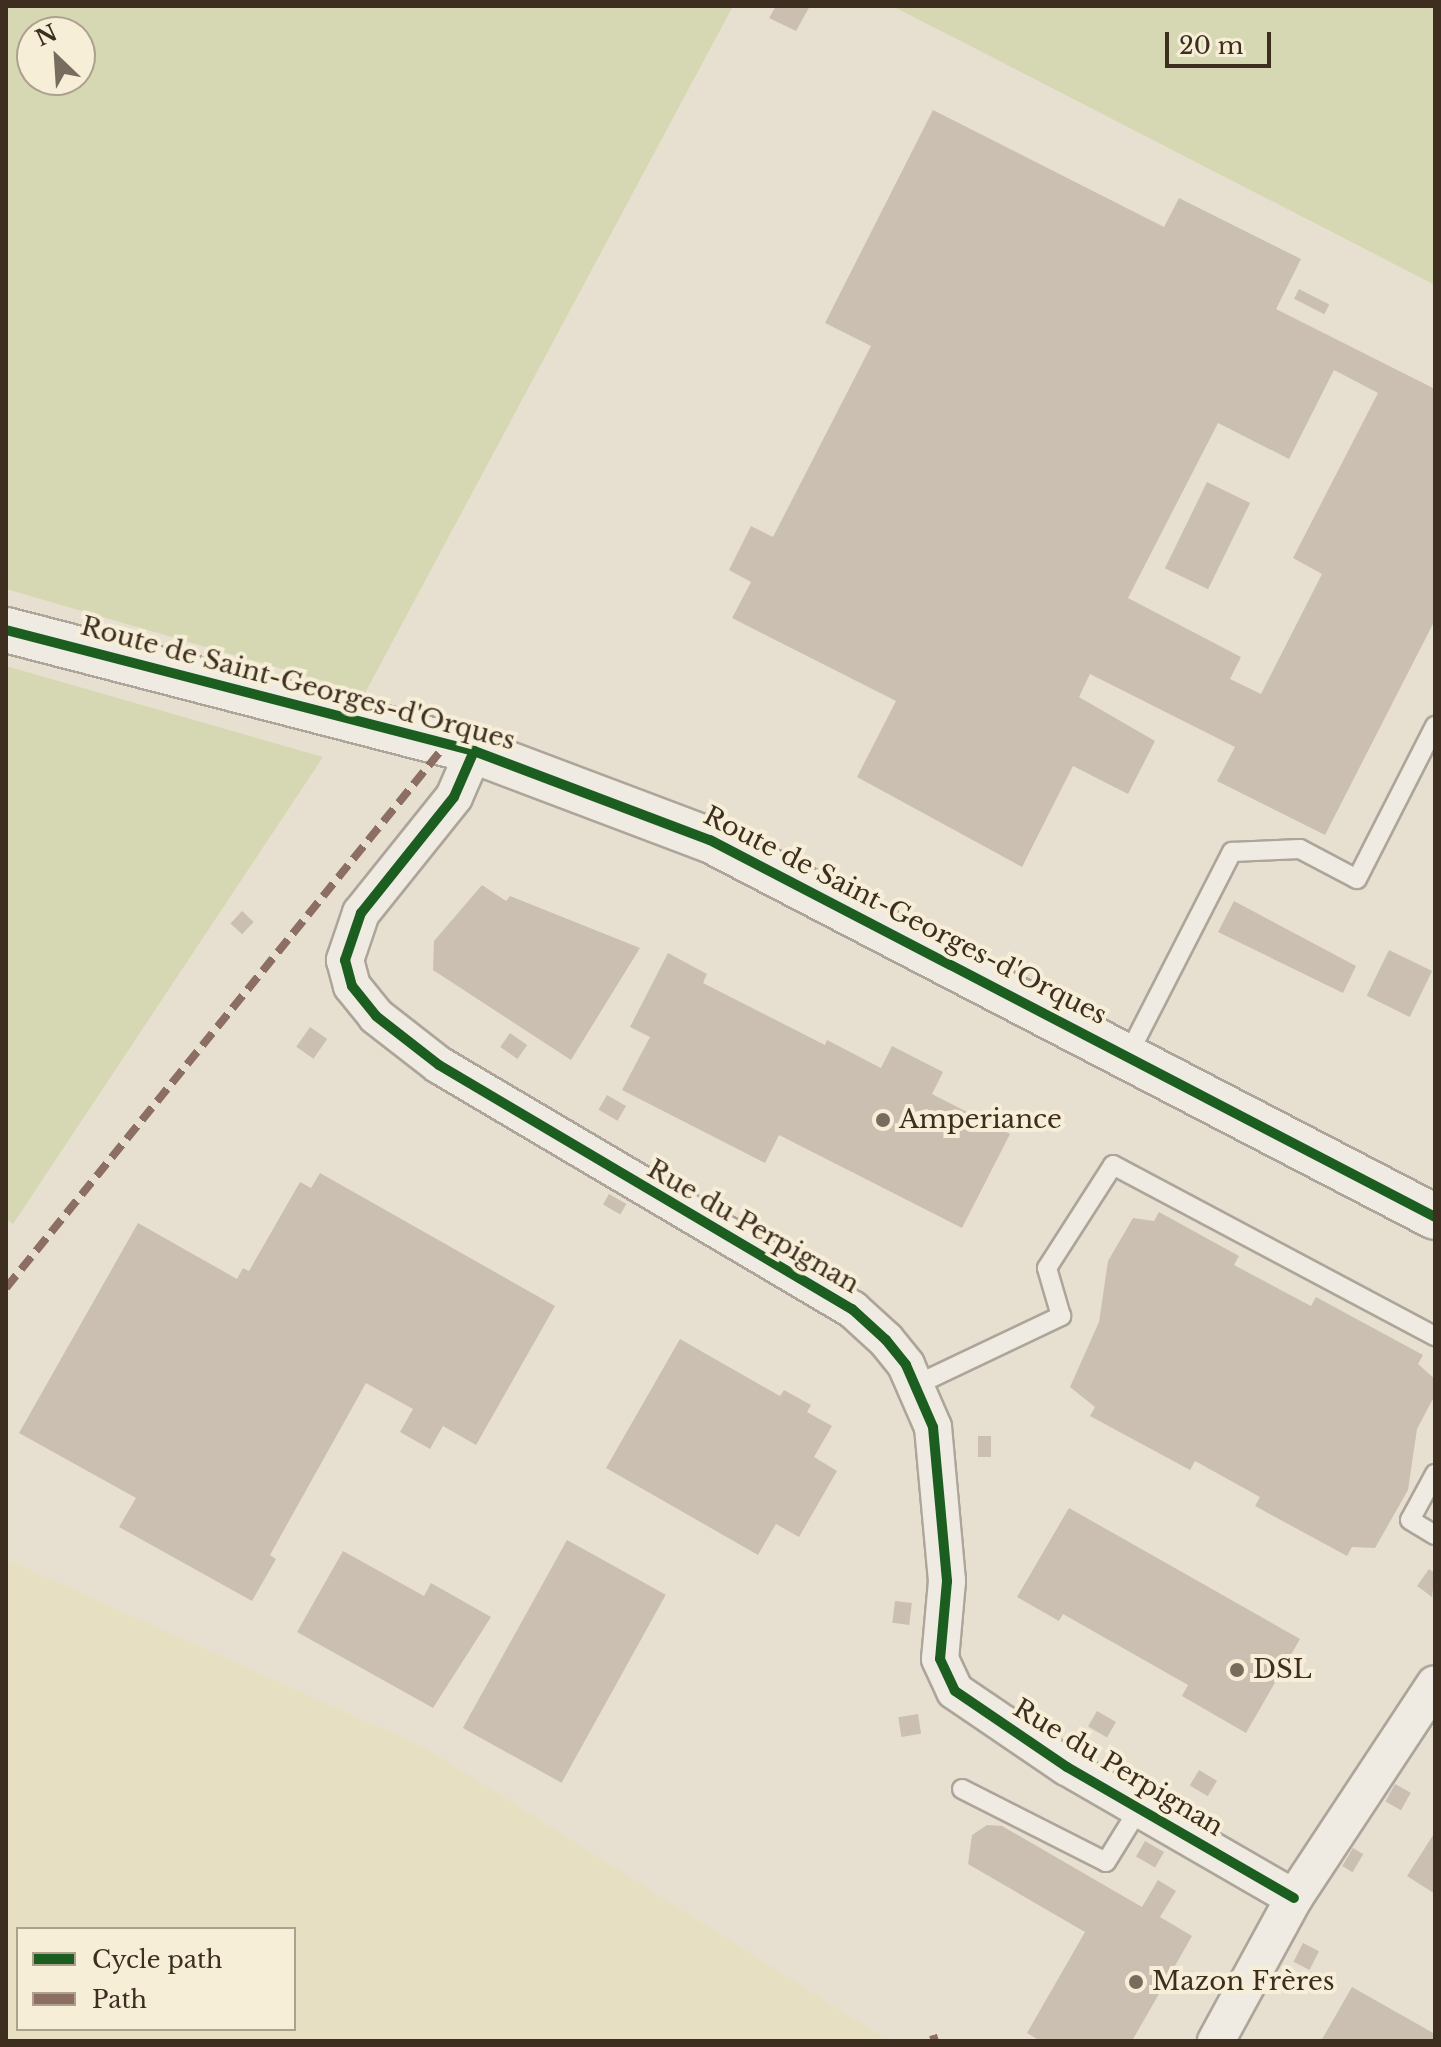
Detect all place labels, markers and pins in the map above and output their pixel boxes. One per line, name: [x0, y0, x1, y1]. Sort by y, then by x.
place label: Amperiance: [899, 1104, 1062, 1136]
marker: Amperiance: [874, 1111, 892, 1129]
place label: DSL: [1253, 1654, 1312, 1686]
marker: DSL: [1228, 1661, 1246, 1679]
place label: Mazon Frères: [1152, 1966, 1335, 1998]
marker: Mazon Frères: [1127, 1973, 1145, 1991]

